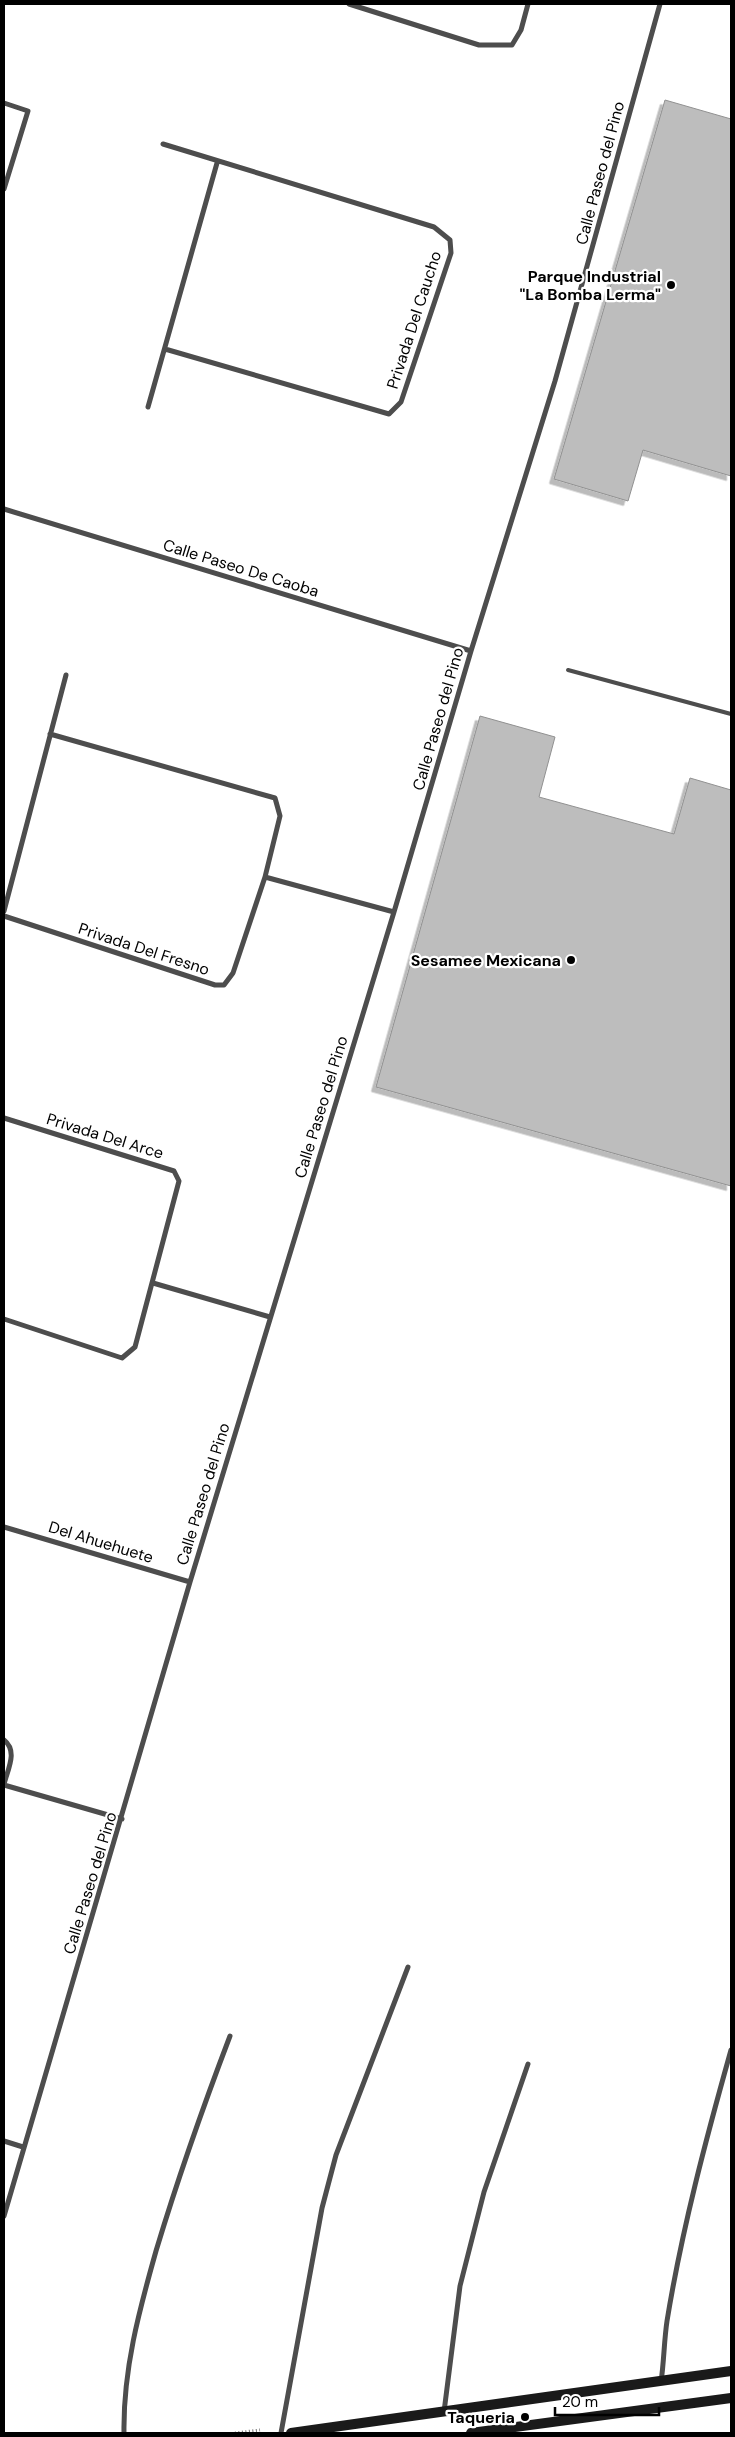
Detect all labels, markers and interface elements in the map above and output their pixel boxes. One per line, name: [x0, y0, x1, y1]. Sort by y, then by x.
street label: Calle Paseo del Pino: [571, 99, 629, 247]
street label: Privada Del Caucho: [382, 248, 446, 392]
place label: Parque Industrial "La Bomba Lerma": [519, 266, 661, 305]
marker: Parque Industrial "La Bomba Lerma": [665, 279, 677, 291]
street label: Calle Paseo De Caoba: [161, 534, 321, 602]
street label: Calle Paseo del Pino: [408, 645, 468, 793]
street label: Privada Del Fresno: [76, 918, 212, 980]
place label: Sesamee Mexicana: [411, 950, 561, 971]
marker: Sesamee Mexicana: [565, 954, 577, 966]
street label: Calle Paseo del Pino: [289, 1033, 353, 1181]
street label: Privada Del Arce: [44, 1108, 166, 1164]
street label: Calle Paseo del Pino: [171, 1420, 235, 1568]
street label: Del Ahuehuete: [46, 1516, 156, 1568]
street label: Calle Paseo del Pino: [58, 1809, 122, 1957]
scale bar: [555, 2384, 659, 2416]
text: 20 m: [562, 2392, 598, 2412]
place label: Taqueria: [447, 2407, 515, 2428]
marker: Taqueria: [519, 2411, 531, 2423]

